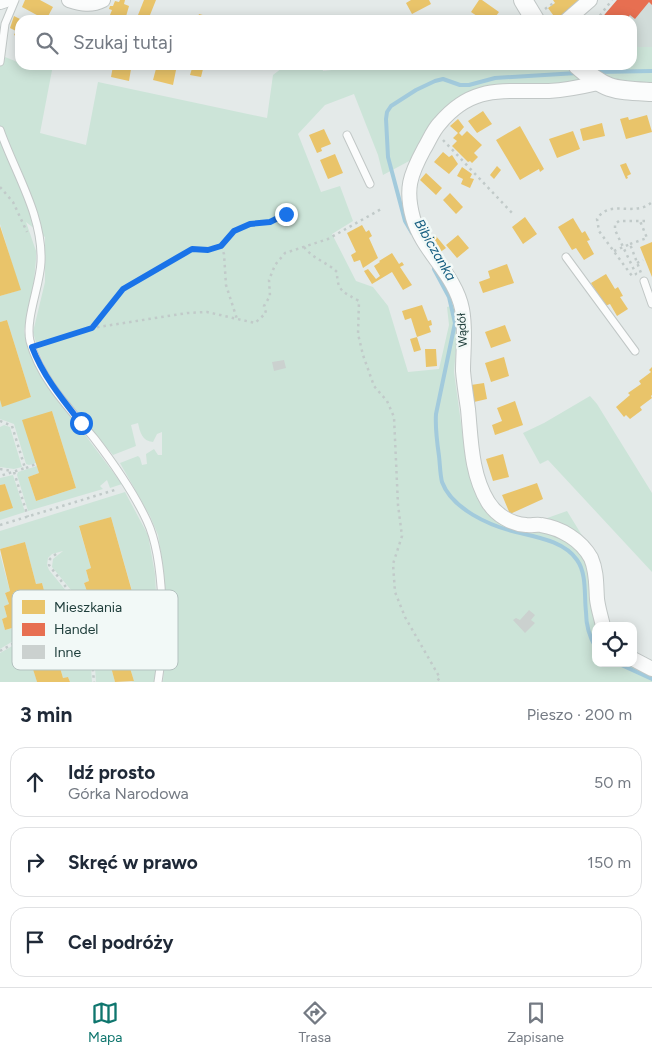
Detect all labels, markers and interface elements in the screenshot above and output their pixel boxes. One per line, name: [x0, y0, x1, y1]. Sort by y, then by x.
search box: [15, 15, 637, 70]
icon: search: [33, 29, 61, 57]
text: Szukaj tutaj: [73, 31, 173, 54]
route end: [275, 203, 298, 226]
water label: Bibiczanka: [410, 216, 460, 284]
street label: Wądół: [454, 312, 470, 348]
route start: [70, 412, 93, 435]
legend: [12, 590, 178, 670]
text: Mieszkania: [54, 599, 122, 616]
text: Handel: [54, 621, 98, 638]
map controls: [592, 622, 637, 667]
button: locate: [592, 622, 637, 667]
text: Inne: [54, 644, 81, 661]
text: 3 min: [20, 702, 72, 727]
text: Pieszo · 200 m: [527, 705, 632, 724]
text: Idź prosto: [68, 761, 155, 784]
icon: ahead: [21, 768, 49, 796]
text: 50 m: [594, 773, 631, 792]
text: Górka Narodowa: [68, 784, 189, 803]
icon: right: [21, 848, 49, 876]
text: Skręć w prawo: [68, 851, 198, 874]
text: 150 m: [587, 853, 631, 872]
icon: arrive: [21, 928, 49, 956]
text: Cel podróży: [68, 931, 174, 954]
tab: Mapa: [88, 999, 122, 1046]
tab: Trasa: [299, 999, 331, 1046]
tab: Zapisane: [507, 999, 564, 1046]

